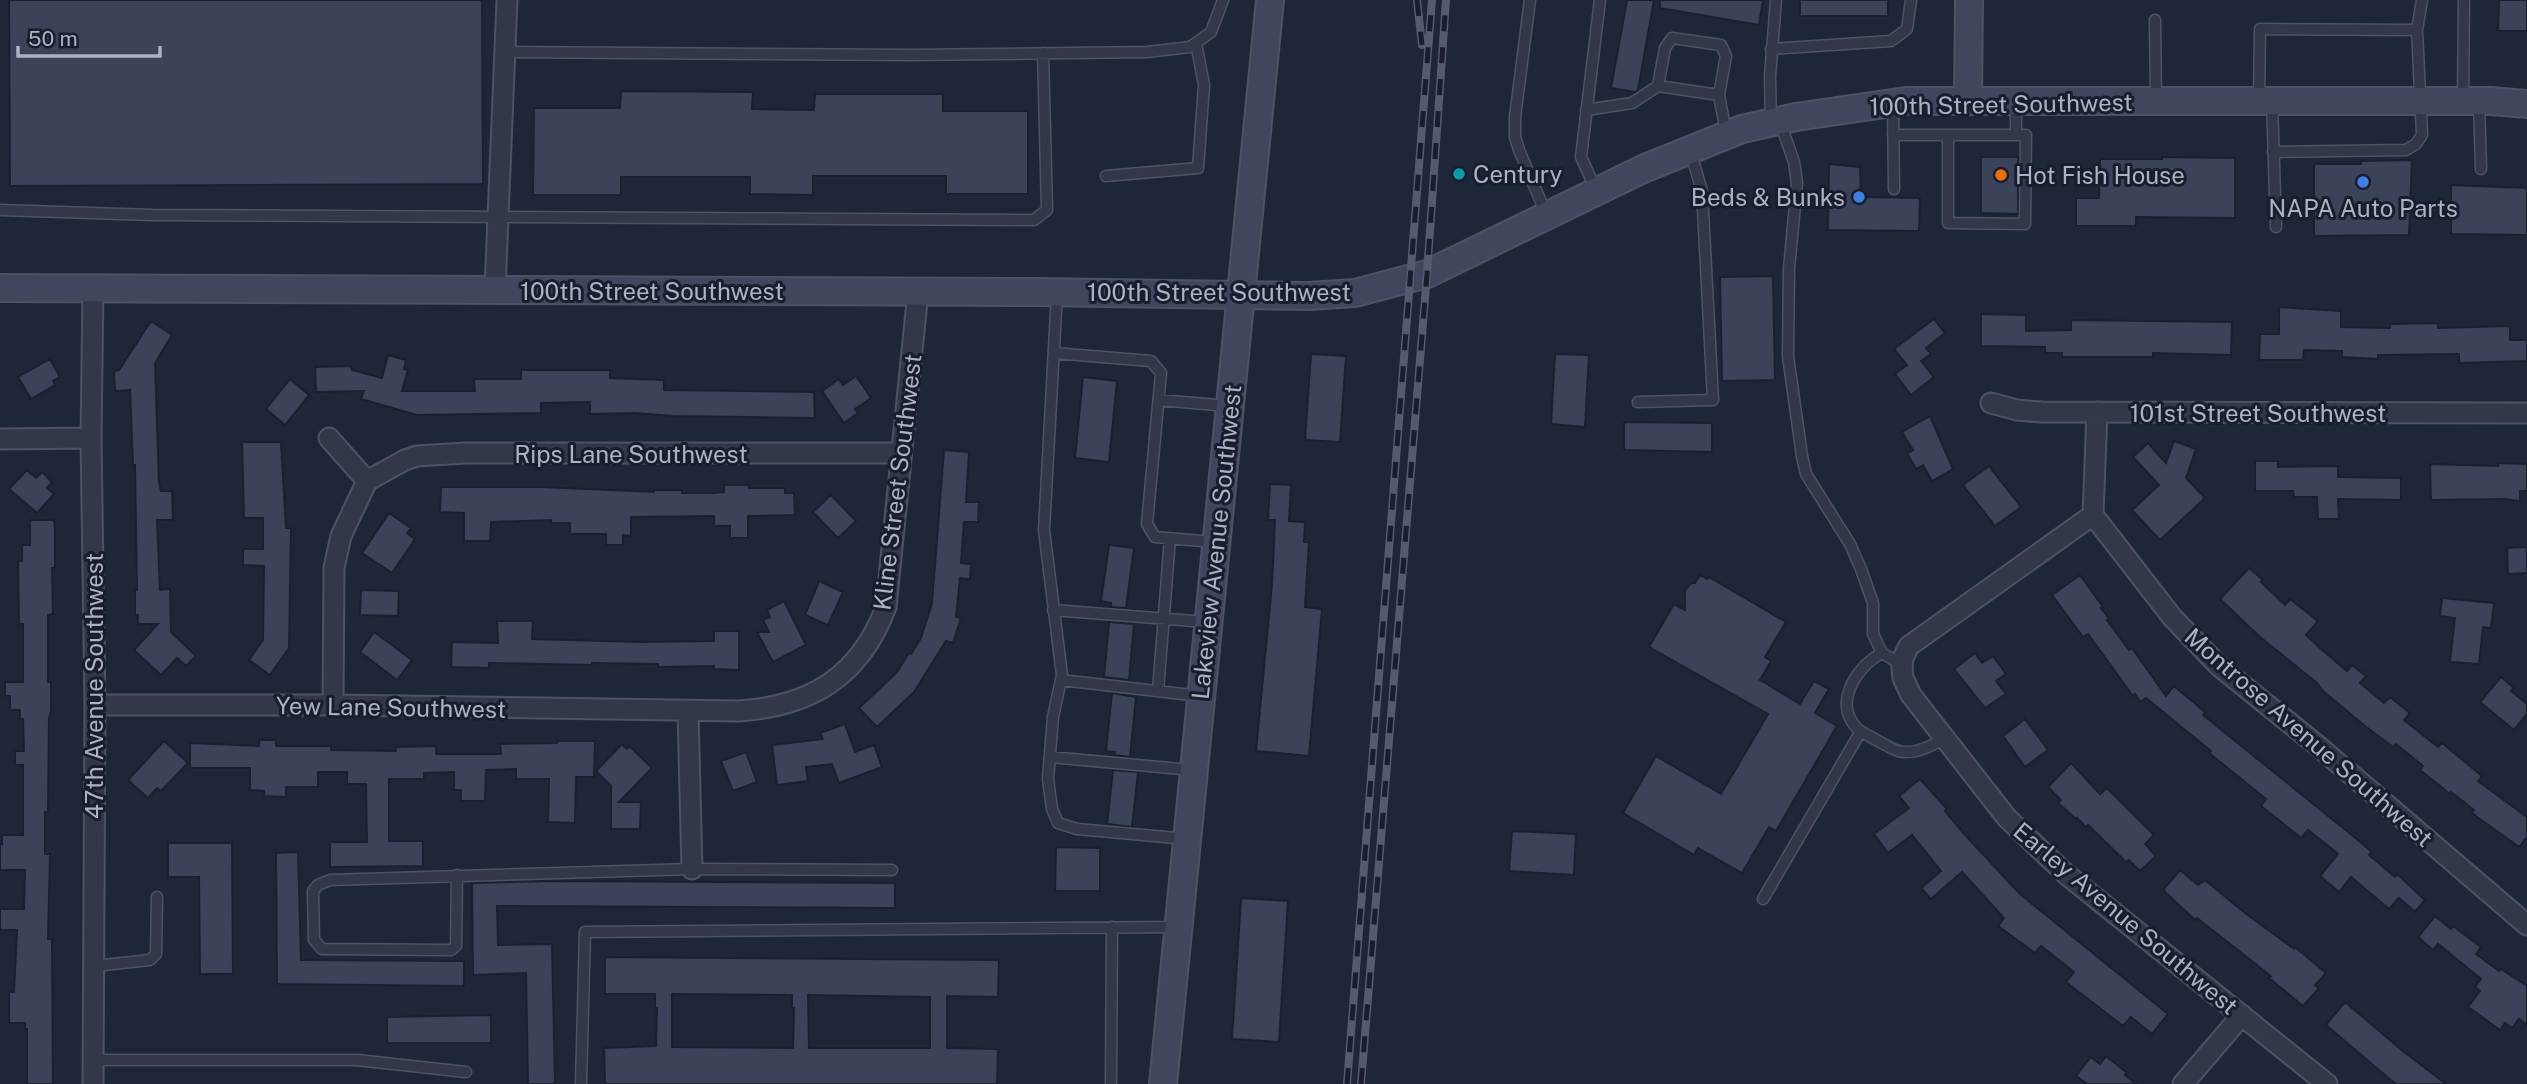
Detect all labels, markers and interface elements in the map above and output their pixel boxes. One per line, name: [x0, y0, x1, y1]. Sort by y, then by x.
scale bar: [18, 14, 159, 58]
text: 50 m: [28, 26, 78, 51]
street label: 100th Street Southwest: [1869, 88, 2133, 120]
place label: Century: [1473, 160, 1562, 188]
place label: Hot Fish House: [2015, 161, 2185, 189]
marker: Century: [1451, 166, 1467, 182]
marker: Hot Fish House: [1993, 167, 2009, 183]
marker: NAPA Auto Parts: [2355, 174, 2371, 190]
place label: Beds & Bunks: [1691, 183, 1845, 211]
marker: Beds & Bunks: [1851, 189, 1867, 205]
place label: NAPA Auto Parts: [2268, 194, 2458, 222]
street label: 100th Street Southwest: [520, 277, 784, 305]
street label: 100th Street Southwest: [1087, 278, 1351, 306]
street label: Kline Street Southwest: [867, 352, 927, 612]
street label: Lakeview Avenue Southwest: [1186, 383, 1246, 701]
street label: 101st Street Southwest: [2130, 399, 2386, 427]
street label: Rips Lane Southwest: [514, 440, 748, 468]
street label: 47th Avenue Southwest: [80, 553, 108, 819]
street label: Montrose Avenue Southwest: [2179, 622, 2439, 852]
street label: Yew Lane Southwest: [276, 691, 506, 723]
street label: Earley Avenue Southwest: [2008, 816, 2244, 1020]

